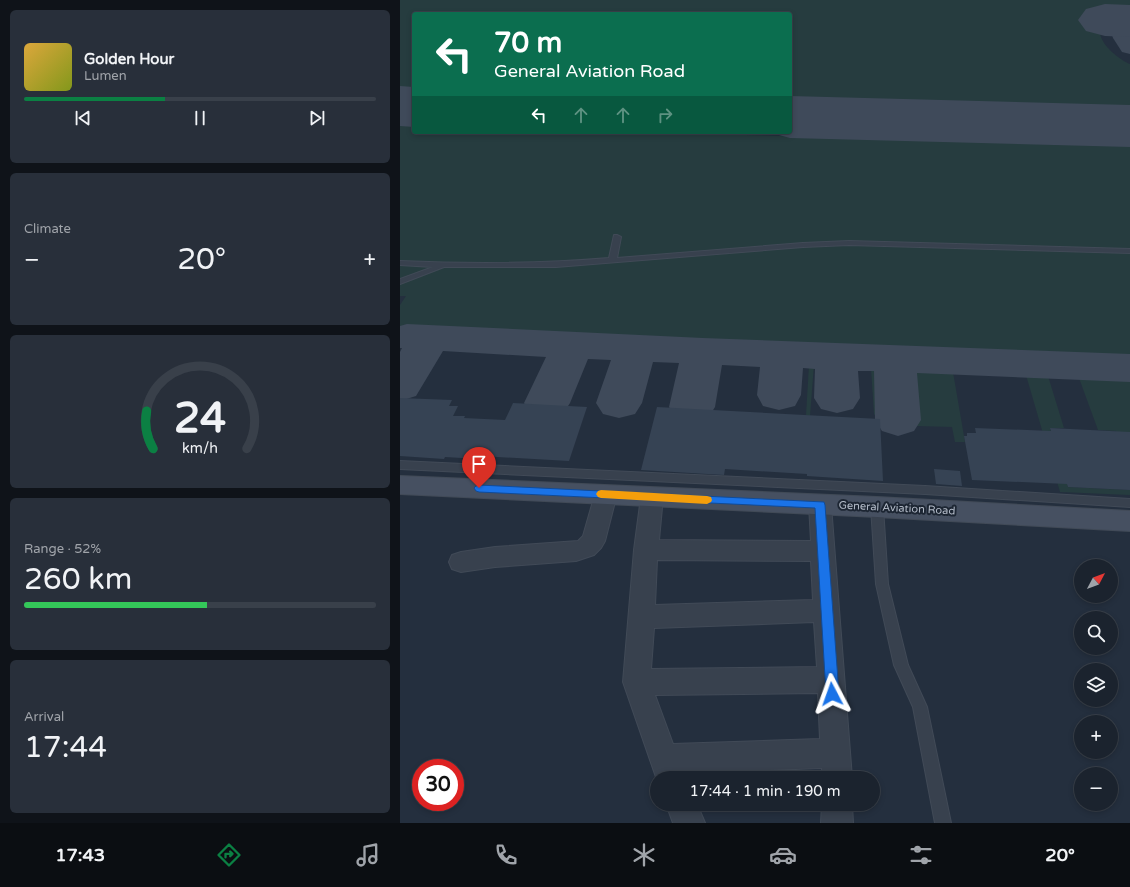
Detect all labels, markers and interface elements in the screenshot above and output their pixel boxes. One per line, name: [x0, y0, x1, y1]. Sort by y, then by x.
text: 70 m: [494, 26, 562, 60]
icon: left: [428, 28, 480, 80]
text: Golden Hour: [84, 50, 174, 68]
text: General Aviation Road: [494, 60, 685, 82]
text: Lumen: [84, 68, 127, 84]
icon: left: [528, 104, 550, 126]
icon: ahead: [570, 104, 592, 126]
icon: ahead: [612, 104, 634, 126]
icon: right: [654, 104, 676, 126]
icon: previous: [72, 107, 94, 129]
icon: pause: [189, 107, 211, 129]
icon: next: [306, 107, 328, 129]
text: Climate: [24, 221, 71, 237]
text: 20°: [177, 241, 226, 278]
text: −: [24, 247, 40, 273]
text: +: [364, 247, 376, 273]
text: 24: [174, 394, 226, 444]
text: km/h: [182, 440, 218, 457]
pin: [462, 447, 496, 488]
icon: arrive: [468, 453, 490, 475]
street label: General Aviation Road: [838, 498, 956, 518]
text: Range · 52%: [24, 541, 101, 557]
north arrow: [1074, 559, 1118, 603]
map controls: [1074, 559, 1118, 811]
text: 260 km: [24, 561, 132, 598]
button: search: [1074, 611, 1118, 655]
button: layers: [1074, 663, 1118, 707]
position arrow: [811, 673, 853, 715]
text: Arrival: [24, 709, 64, 725]
button: +: [1074, 715, 1118, 759]
text: 17:44: [24, 729, 107, 766]
speed limit sign: 30: [412, 759, 464, 811]
button: −: [1074, 767, 1118, 811]
text: 17:44 · 1 min · 190 m: [690, 782, 840, 800]
icon: directions: [215, 841, 243, 869]
icon: music: [354, 841, 382, 869]
icon: phone: [492, 841, 520, 869]
icon: climate: [630, 841, 658, 869]
icon: car: [769, 841, 797, 869]
icon: filters: [907, 841, 935, 869]
text: 17:43: [55, 844, 105, 866]
text: 20°: [1045, 844, 1075, 866]

